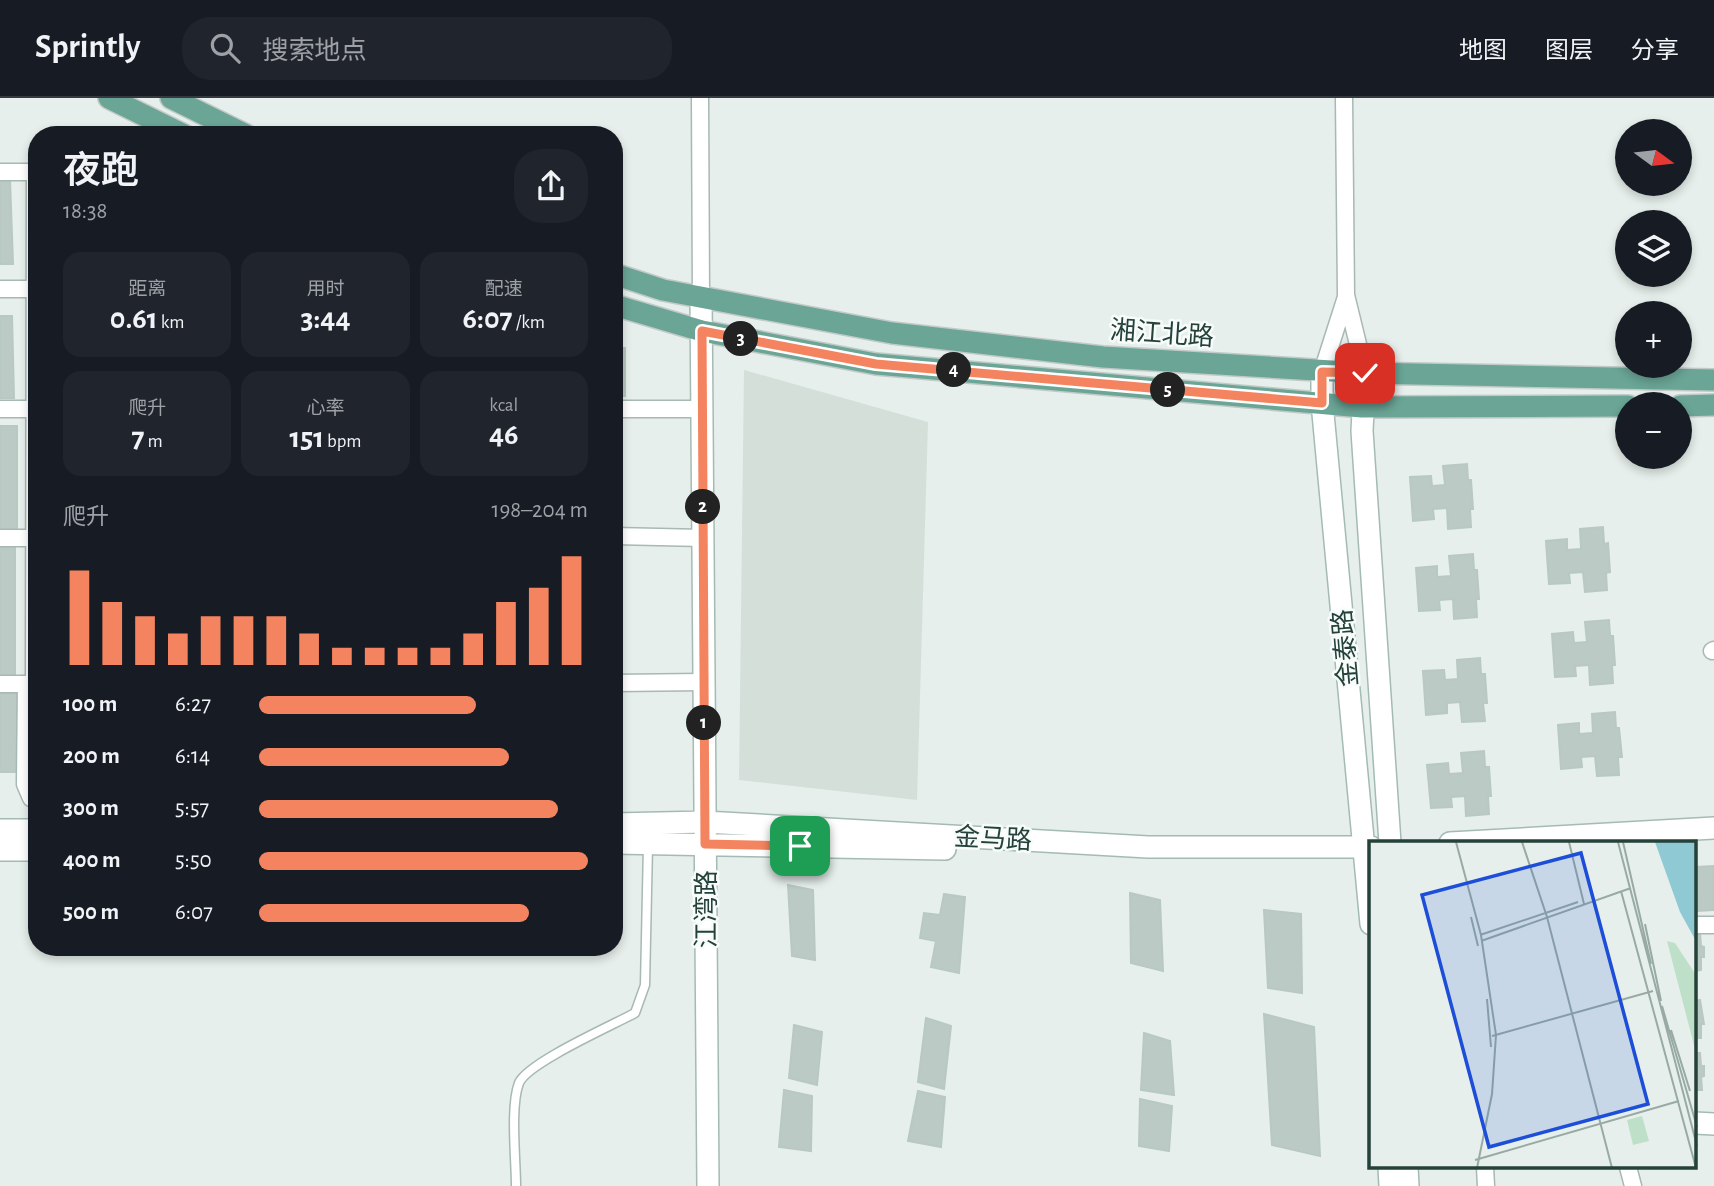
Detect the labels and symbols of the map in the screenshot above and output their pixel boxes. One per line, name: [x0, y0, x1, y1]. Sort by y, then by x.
north arrow: [1615, 119, 1692, 196]
street label: 湘江北路: [1109, 316, 1215, 351]
pin: 3: [724, 322, 758, 356]
pin: [1335, 343, 1395, 403]
pin: 4: [936, 352, 972, 388]
pin: 5: [1150, 372, 1186, 408]
pin: 2: [686, 490, 720, 524]
street label: 金泰路: [1329, 608, 1362, 688]
pin: 1: [686, 706, 722, 740]
pin: [770, 816, 830, 876]
street label: 金马路: [953, 823, 1033, 854]
inset map: [1369, 841, 1696, 1168]
street label: 江湾路: [692, 870, 720, 948]

